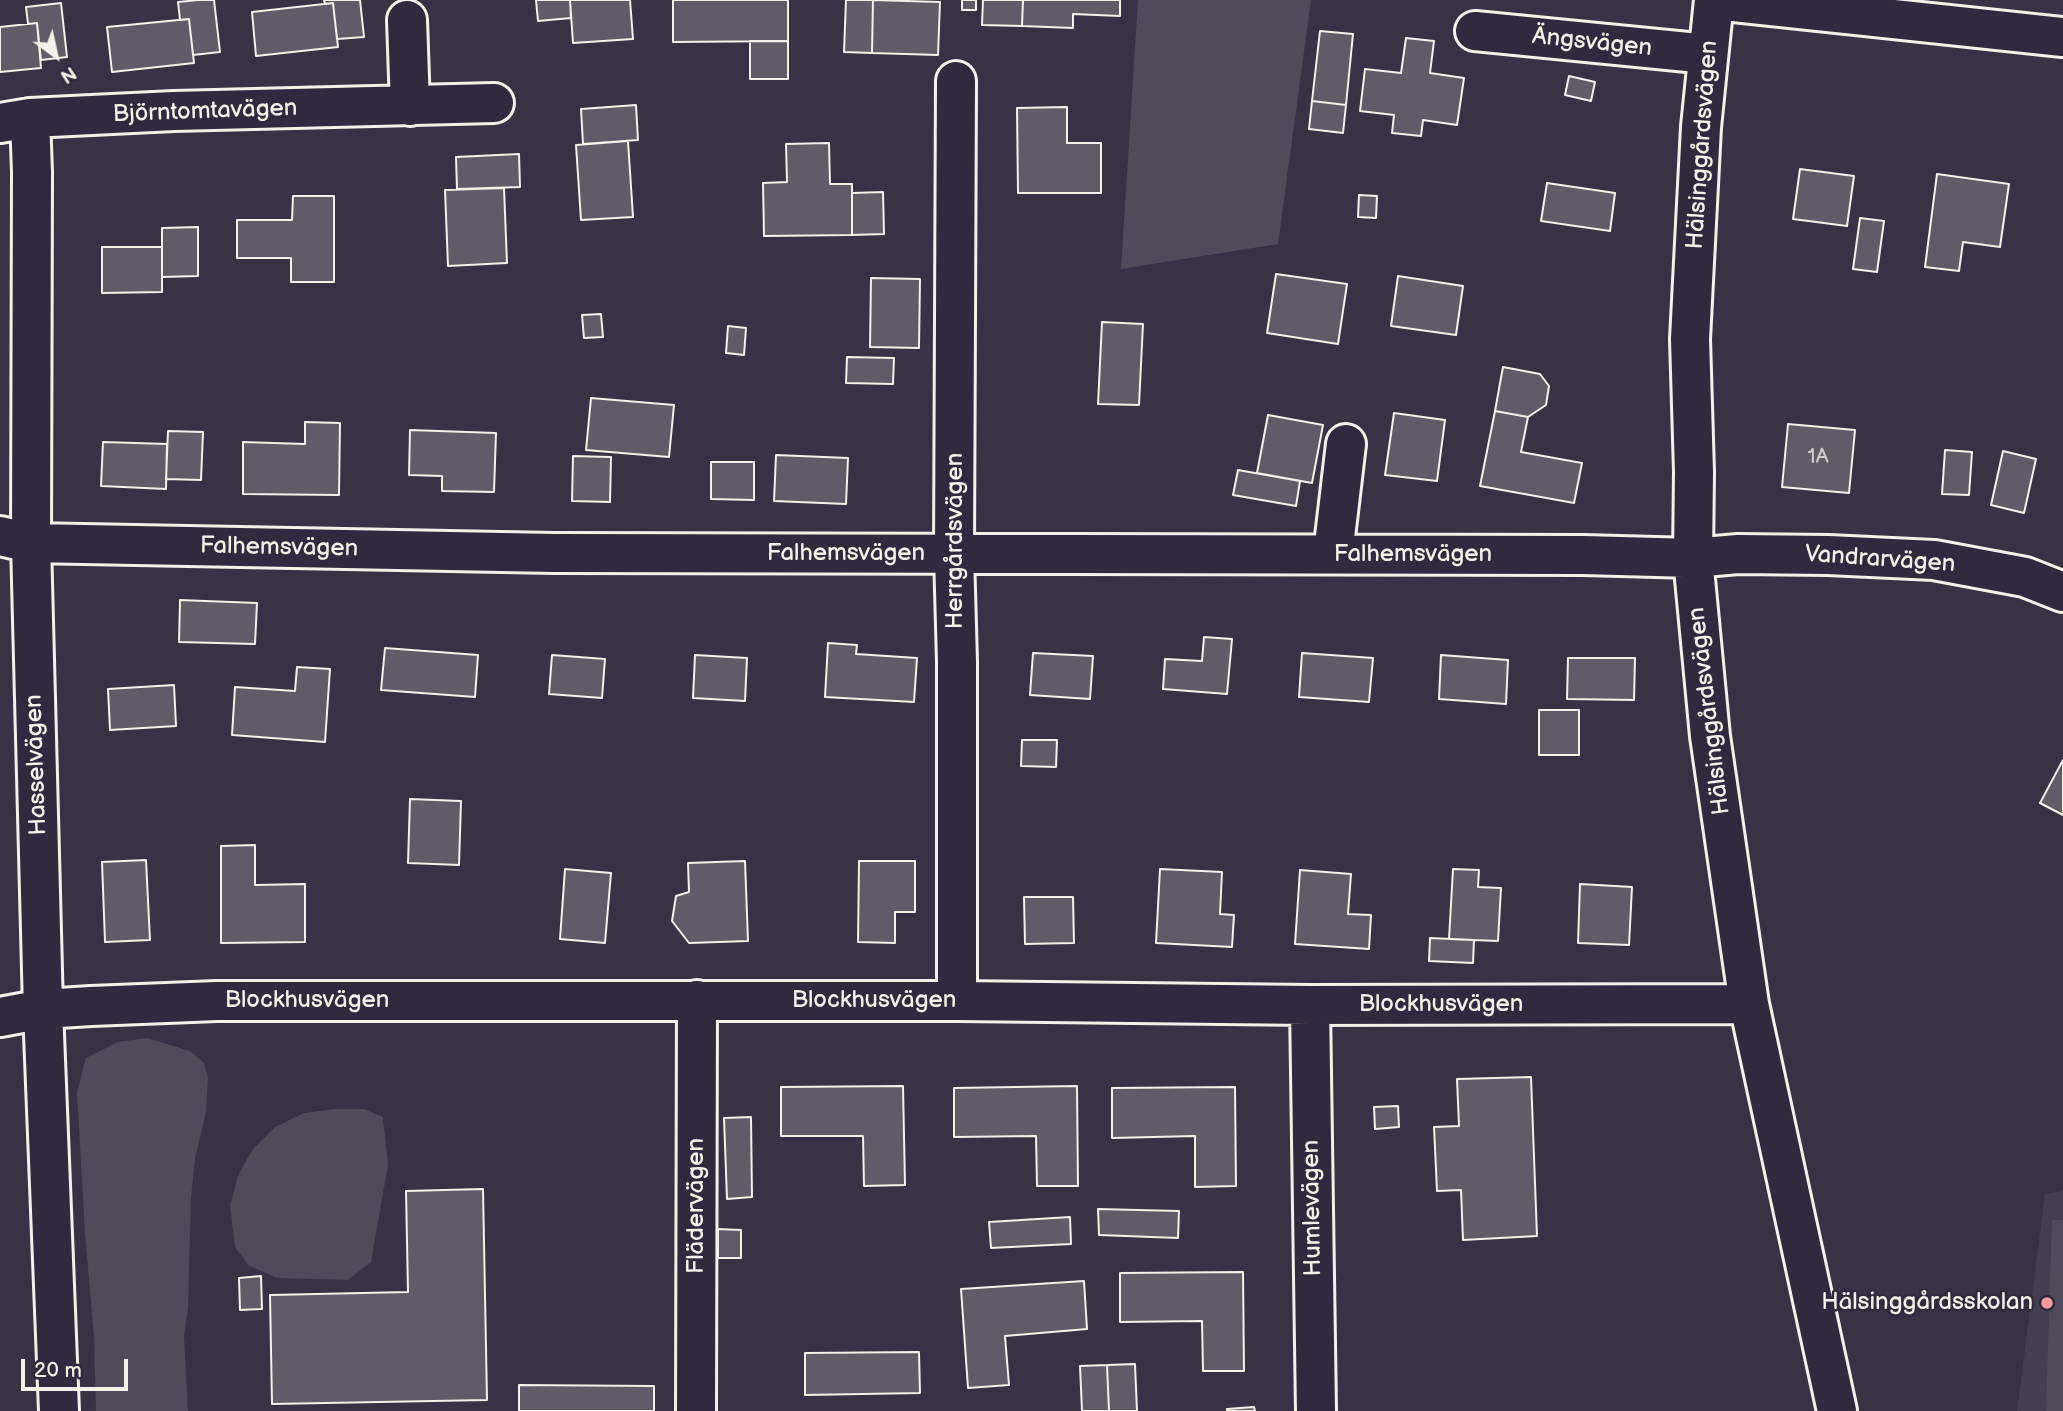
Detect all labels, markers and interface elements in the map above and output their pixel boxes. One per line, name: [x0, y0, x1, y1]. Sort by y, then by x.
north arrow: [21, 21, 91, 91]
street label: Ängsvägen: [1531, 22, 1653, 64]
street label: Hälsinggårdsvägen: [1681, 40, 1725, 250]
text: N: [55, 60, 80, 88]
street label: Björntomtavägen: [112, 94, 298, 130]
house number: 1A: [1808, 445, 1828, 471]
street label: Herrgårdsvägen: [942, 453, 970, 629]
street label: Falhemsvägen: [200, 532, 358, 564]
street label: Falhemsvägen: [767, 540, 925, 568]
street label: Vandrarvägen: [1804, 540, 1956, 580]
street label: Falhemsvägen: [1334, 541, 1492, 569]
street label: Hälsinggårdsvägen: [1683, 605, 1737, 817]
street label: Hasselvägen: [20, 694, 54, 836]
street label: Blockhusvägen: [225, 987, 389, 1015]
street label: Blockhusvägen: [792, 987, 956, 1015]
street label: Blockhusvägen: [1359, 991, 1523, 1019]
street label: Flädervägen: [683, 1138, 711, 1274]
street label: Humlevägen: [1297, 1139, 1329, 1277]
place label: Hälsinggårdsskolan: [1821, 1289, 2033, 1317]
marker: Hälsinggårdsskolan: [2039, 1295, 2055, 1311]
scale bar: [24, 1344, 131, 1388]
text: 20 m: [34, 1358, 82, 1383]

